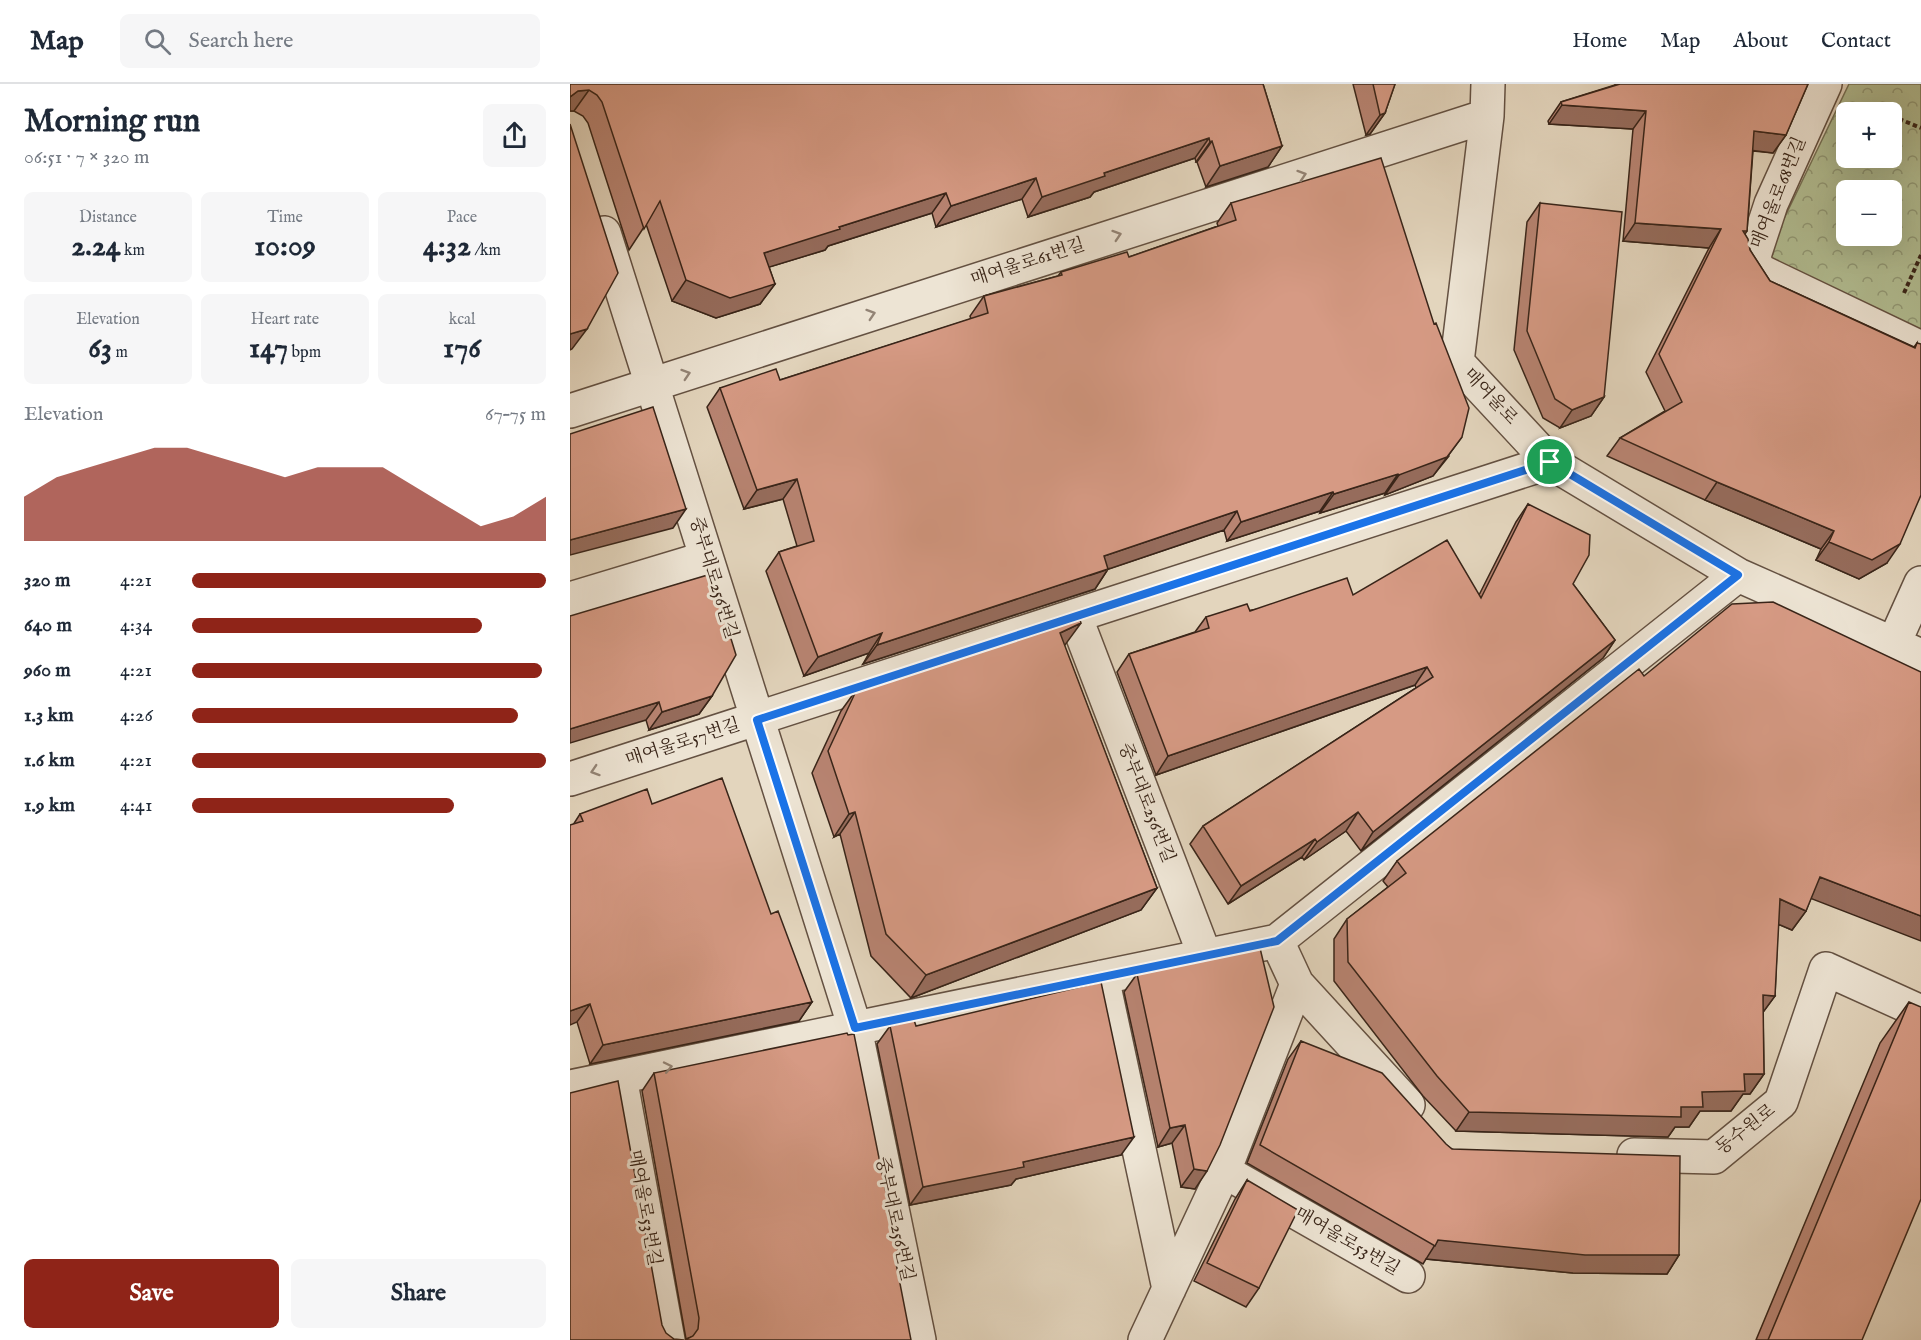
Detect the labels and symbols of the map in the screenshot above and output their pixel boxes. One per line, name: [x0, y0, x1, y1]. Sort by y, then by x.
street label: 매여울로68번길: [1746, 134, 1812, 252]
one-way arrow: [1296, 170, 1307, 182]
one-way arrow: [1111, 230, 1122, 242]
street label: 매여울로61번길: [968, 234, 1088, 292]
one-way arrow: [865, 309, 876, 321]
street label: 매여울로: [1458, 364, 1522, 430]
one-way arrow: [680, 369, 691, 381]
pin: [1524, 436, 1575, 487]
street label: 중부대로256번길: [683, 514, 743, 642]
street label: 매여울로57번길: [623, 714, 743, 772]
street label: 중부대로256번길: [1113, 740, 1179, 866]
one-way arrow: [590, 764, 601, 777]
one-way arrow: [663, 1061, 673, 1074]
street label: 동수원로: [1712, 1100, 1780, 1160]
street label: 매여울로53번길: [622, 1148, 666, 1268]
street label: 중부대로256번길: [870, 1155, 918, 1283]
street label: 매여울로53번길: [1290, 1203, 1404, 1281]

